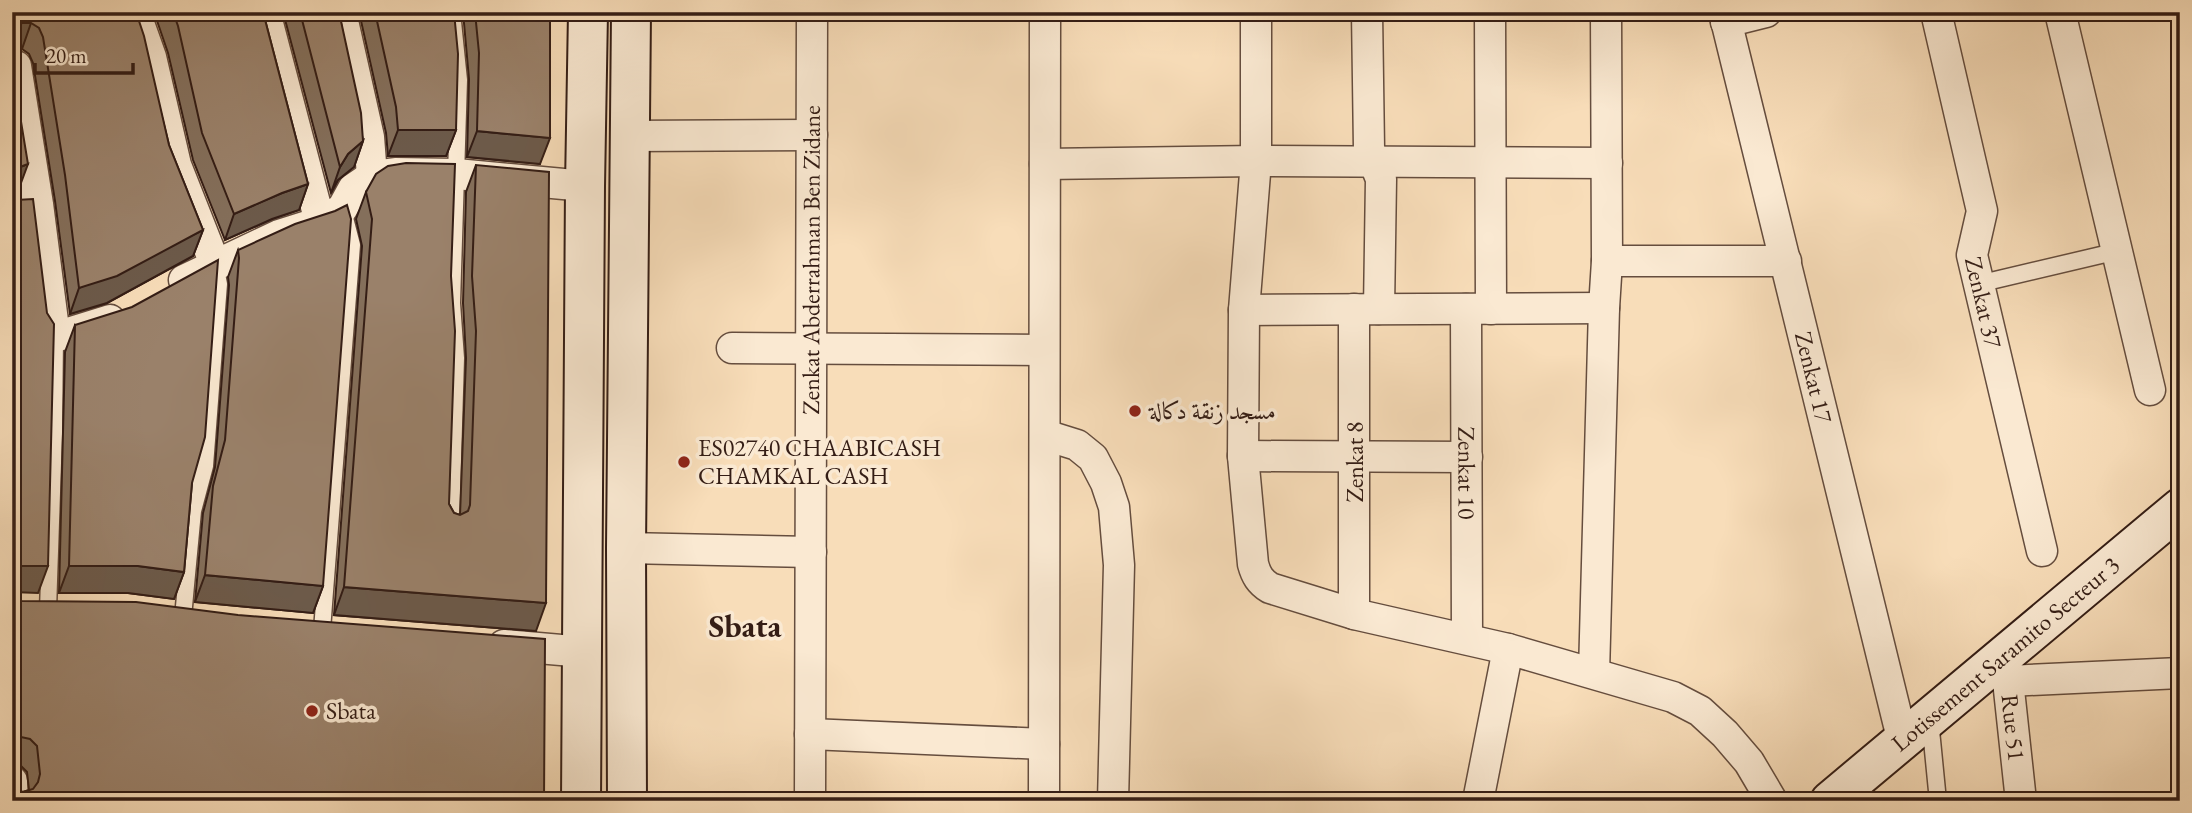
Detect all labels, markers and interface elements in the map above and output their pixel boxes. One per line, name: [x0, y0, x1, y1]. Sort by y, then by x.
scale bar: [35, 32, 133, 76]
text: 20 m: [46, 42, 87, 69]
street label: Zenkat Abderrahman Ben Zidane: [795, 105, 827, 415]
street label: Zenkat 37: [1958, 253, 2010, 351]
street label: Zenkat 17: [1788, 328, 1840, 426]
place label: مسجد زنقة دكالة: [1148, 395, 1276, 426]
marker: مسجد زنقة دكالة: [1127, 403, 1143, 419]
street label: Zenkat 8: [1339, 421, 1370, 503]
street label: Zenkat 10: [1451, 427, 1483, 519]
place label: ES02740 CHAABICASH CHAMKAL CASH: [698, 432, 941, 491]
marker: ES02740 CHAABICASH CHAMKAL CASH: [676, 454, 692, 470]
street label: Lotissement Saramito Secteur 3: [1885, 549, 2126, 758]
district label: Sbata: [708, 605, 783, 647]
street label: Rue 51: [1995, 693, 2033, 763]
place label: Sbata: [326, 695, 376, 726]
marker: Sbata: [304, 703, 320, 719]

